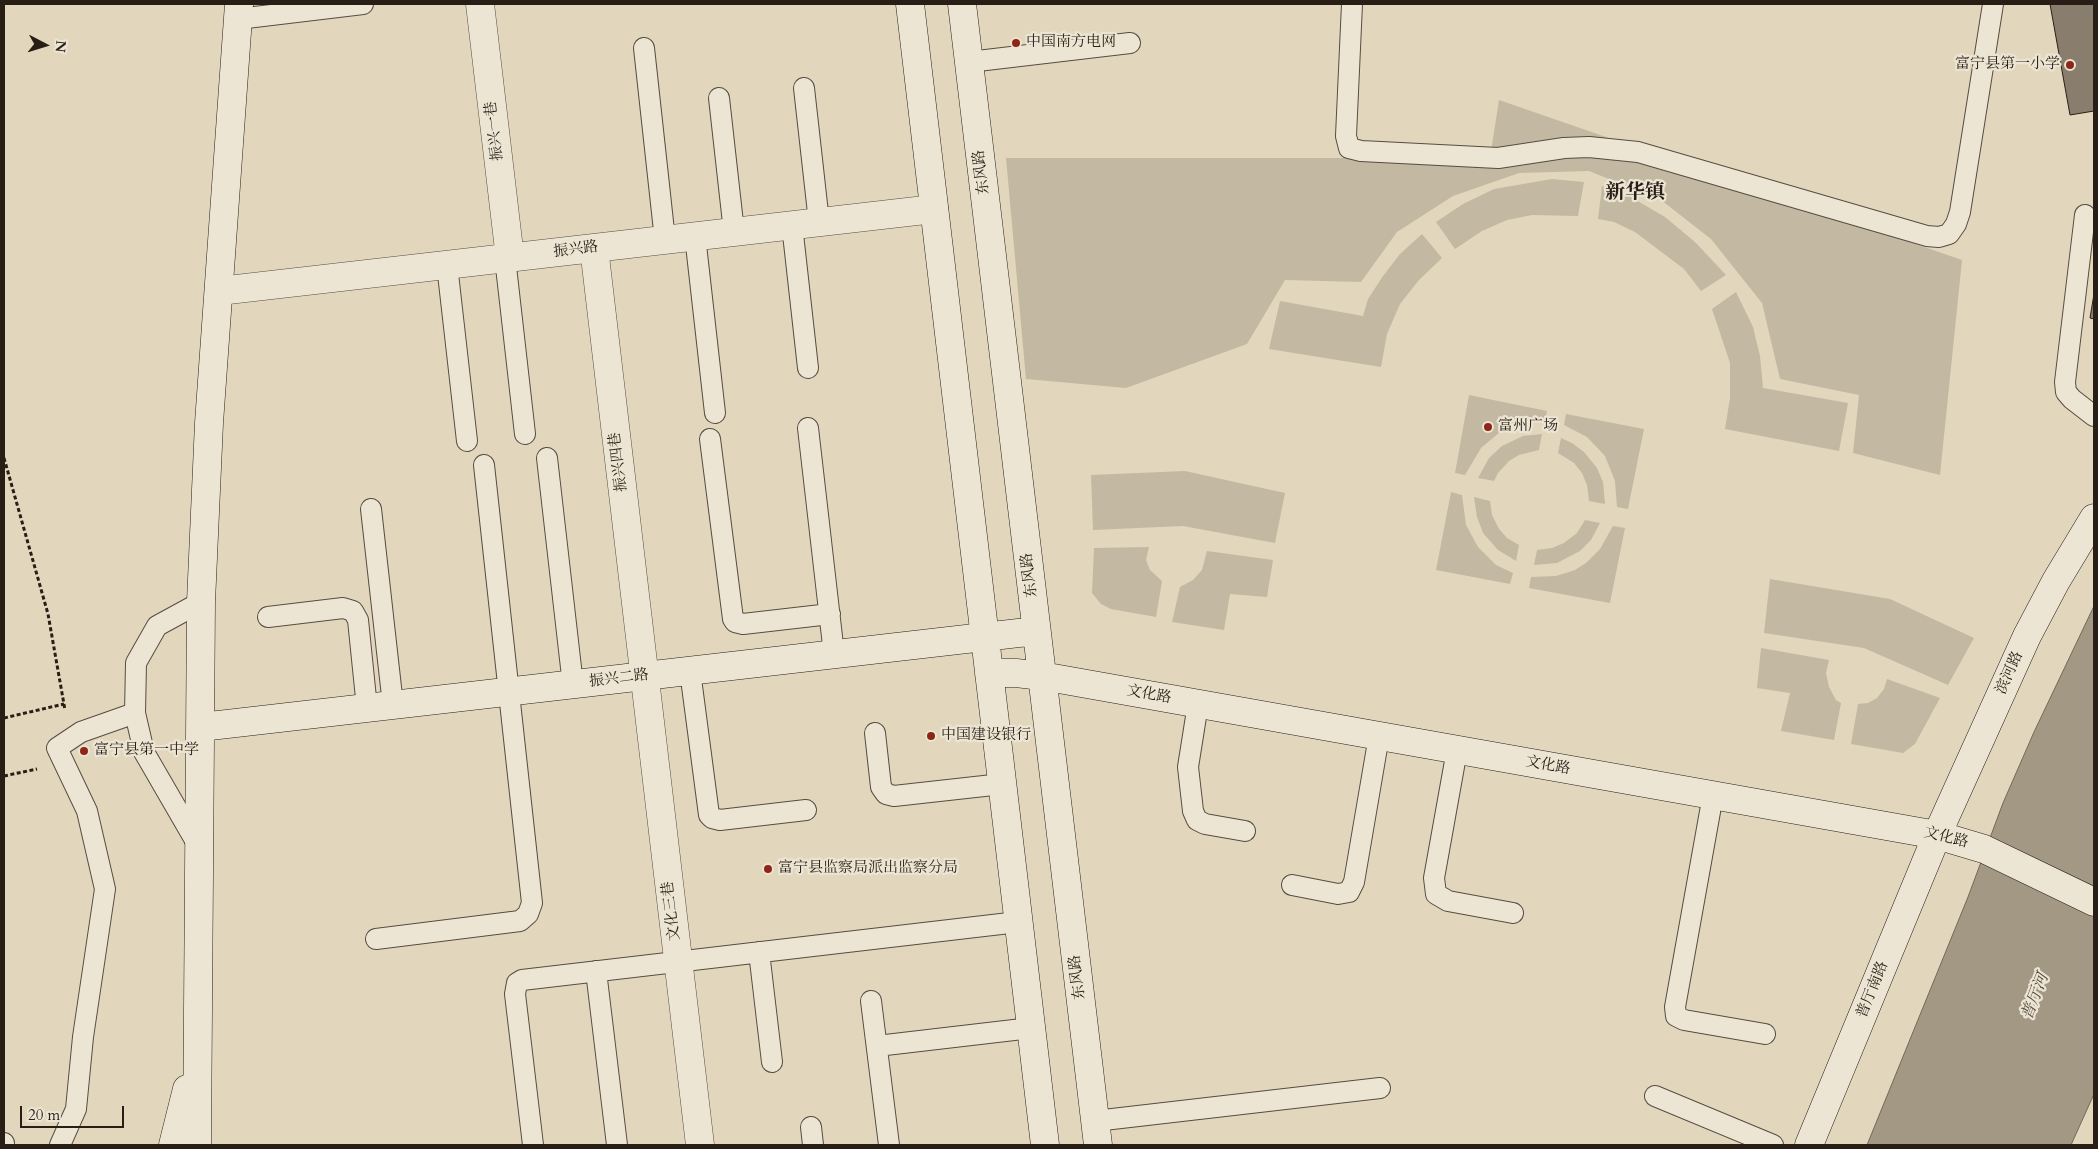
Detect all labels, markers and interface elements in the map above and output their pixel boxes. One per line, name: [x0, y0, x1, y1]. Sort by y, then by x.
north arrow: [20, 20, 70, 70]
place label: 中国南方电网: [1026, 34, 1116, 52]
marker: 中国南方电网: [1010, 37, 1022, 49]
text: N: [50, 39, 70, 53]
place label: 富宁县第一小学: [1955, 56, 2060, 74]
marker: 富宁县第一小学: [2064, 59, 2076, 71]
street label: 振兴一巷: [482, 100, 508, 162]
street label: 东风路: [970, 149, 994, 195]
district label: 新华镇: [1605, 181, 1665, 205]
street label: 振兴路: [553, 238, 599, 262]
place label: 富州广场: [1498, 418, 1558, 436]
marker: 富州广场: [1482, 421, 1494, 433]
street label: 振兴四巷: [606, 431, 632, 493]
street label: 东风路: [1018, 552, 1042, 598]
street label: 滨河路: [1993, 649, 2027, 697]
street label: 振兴二路: [588, 666, 650, 692]
street label: 文化路: [1125, 682, 1173, 708]
place label: 中国建设银行: [941, 727, 1031, 745]
marker: 中国建设银行: [925, 730, 937, 742]
place label: 富宁县第一中学: [94, 742, 199, 760]
marker: 富宁县第一中学: [78, 745, 90, 757]
street label: 文化路: [1524, 753, 1572, 779]
street label: 文化路: [1922, 824, 1970, 852]
place label: 富宁县监察局派出监察分局: [778, 860, 958, 878]
marker: 富宁县监察局派出监察分局: [762, 863, 774, 875]
street label: 文化三巷: [659, 880, 685, 942]
street label: 东风路: [1066, 954, 1090, 1000]
street label: 普厅南路: [1853, 959, 1893, 1021]
water label: 普厅河: [2018, 971, 2054, 1023]
scale bar: [22, 1096, 126, 1128]
text: 20 m: [28, 1105, 60, 1125]

